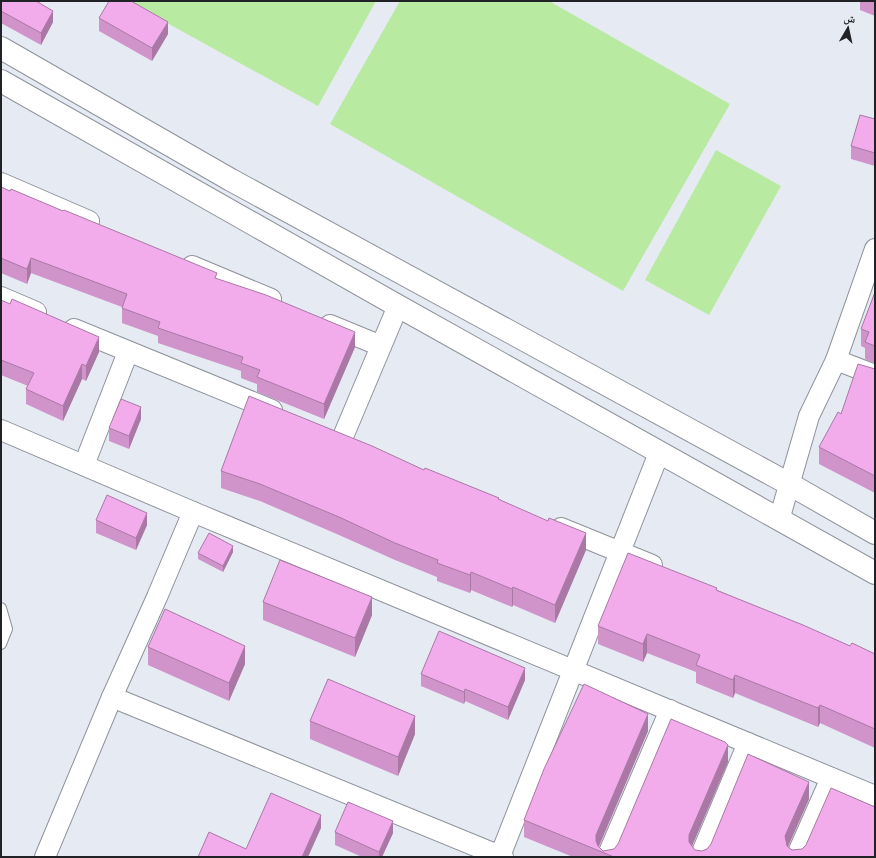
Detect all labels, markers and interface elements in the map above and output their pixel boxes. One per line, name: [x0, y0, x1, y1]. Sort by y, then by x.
north arrow: [828, 8, 868, 48]
text: ش: [843, 11, 857, 27]

